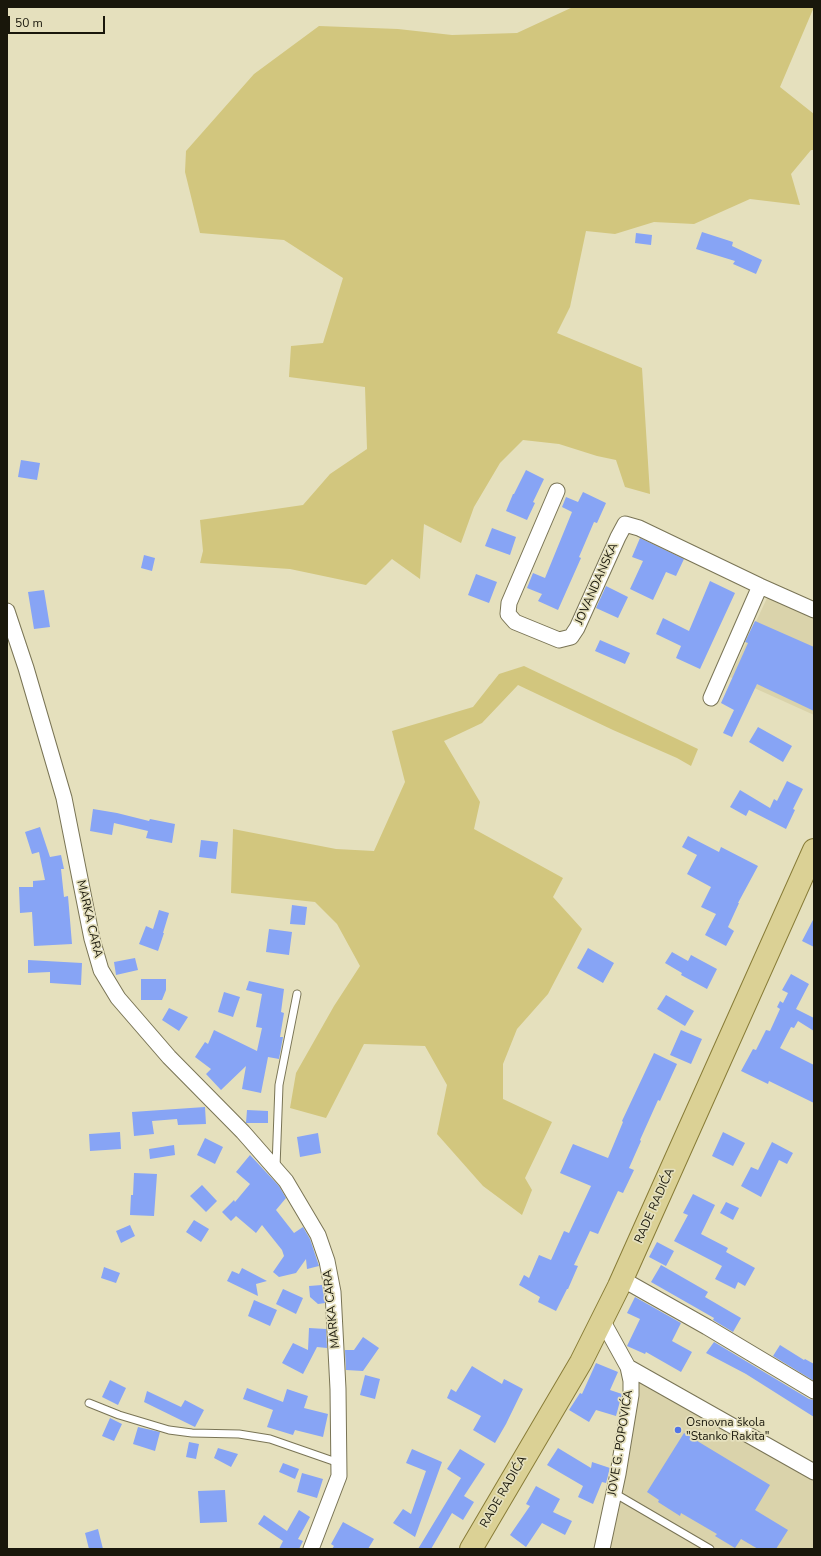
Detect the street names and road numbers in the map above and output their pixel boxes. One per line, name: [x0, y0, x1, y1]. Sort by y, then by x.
street label: JOVANDANSKA: [573, 541, 621, 627]
street label: MARKA CARA: [73, 879, 105, 959]
street label: RADE RADIĆA: [632, 1166, 678, 1246]
street label: MARKA CARA: [321, 1269, 343, 1349]
street label: JOVE G. POPOVIĆA: [606, 1389, 636, 1497]
street label: RADE RADIĆA: [478, 1453, 530, 1531]

